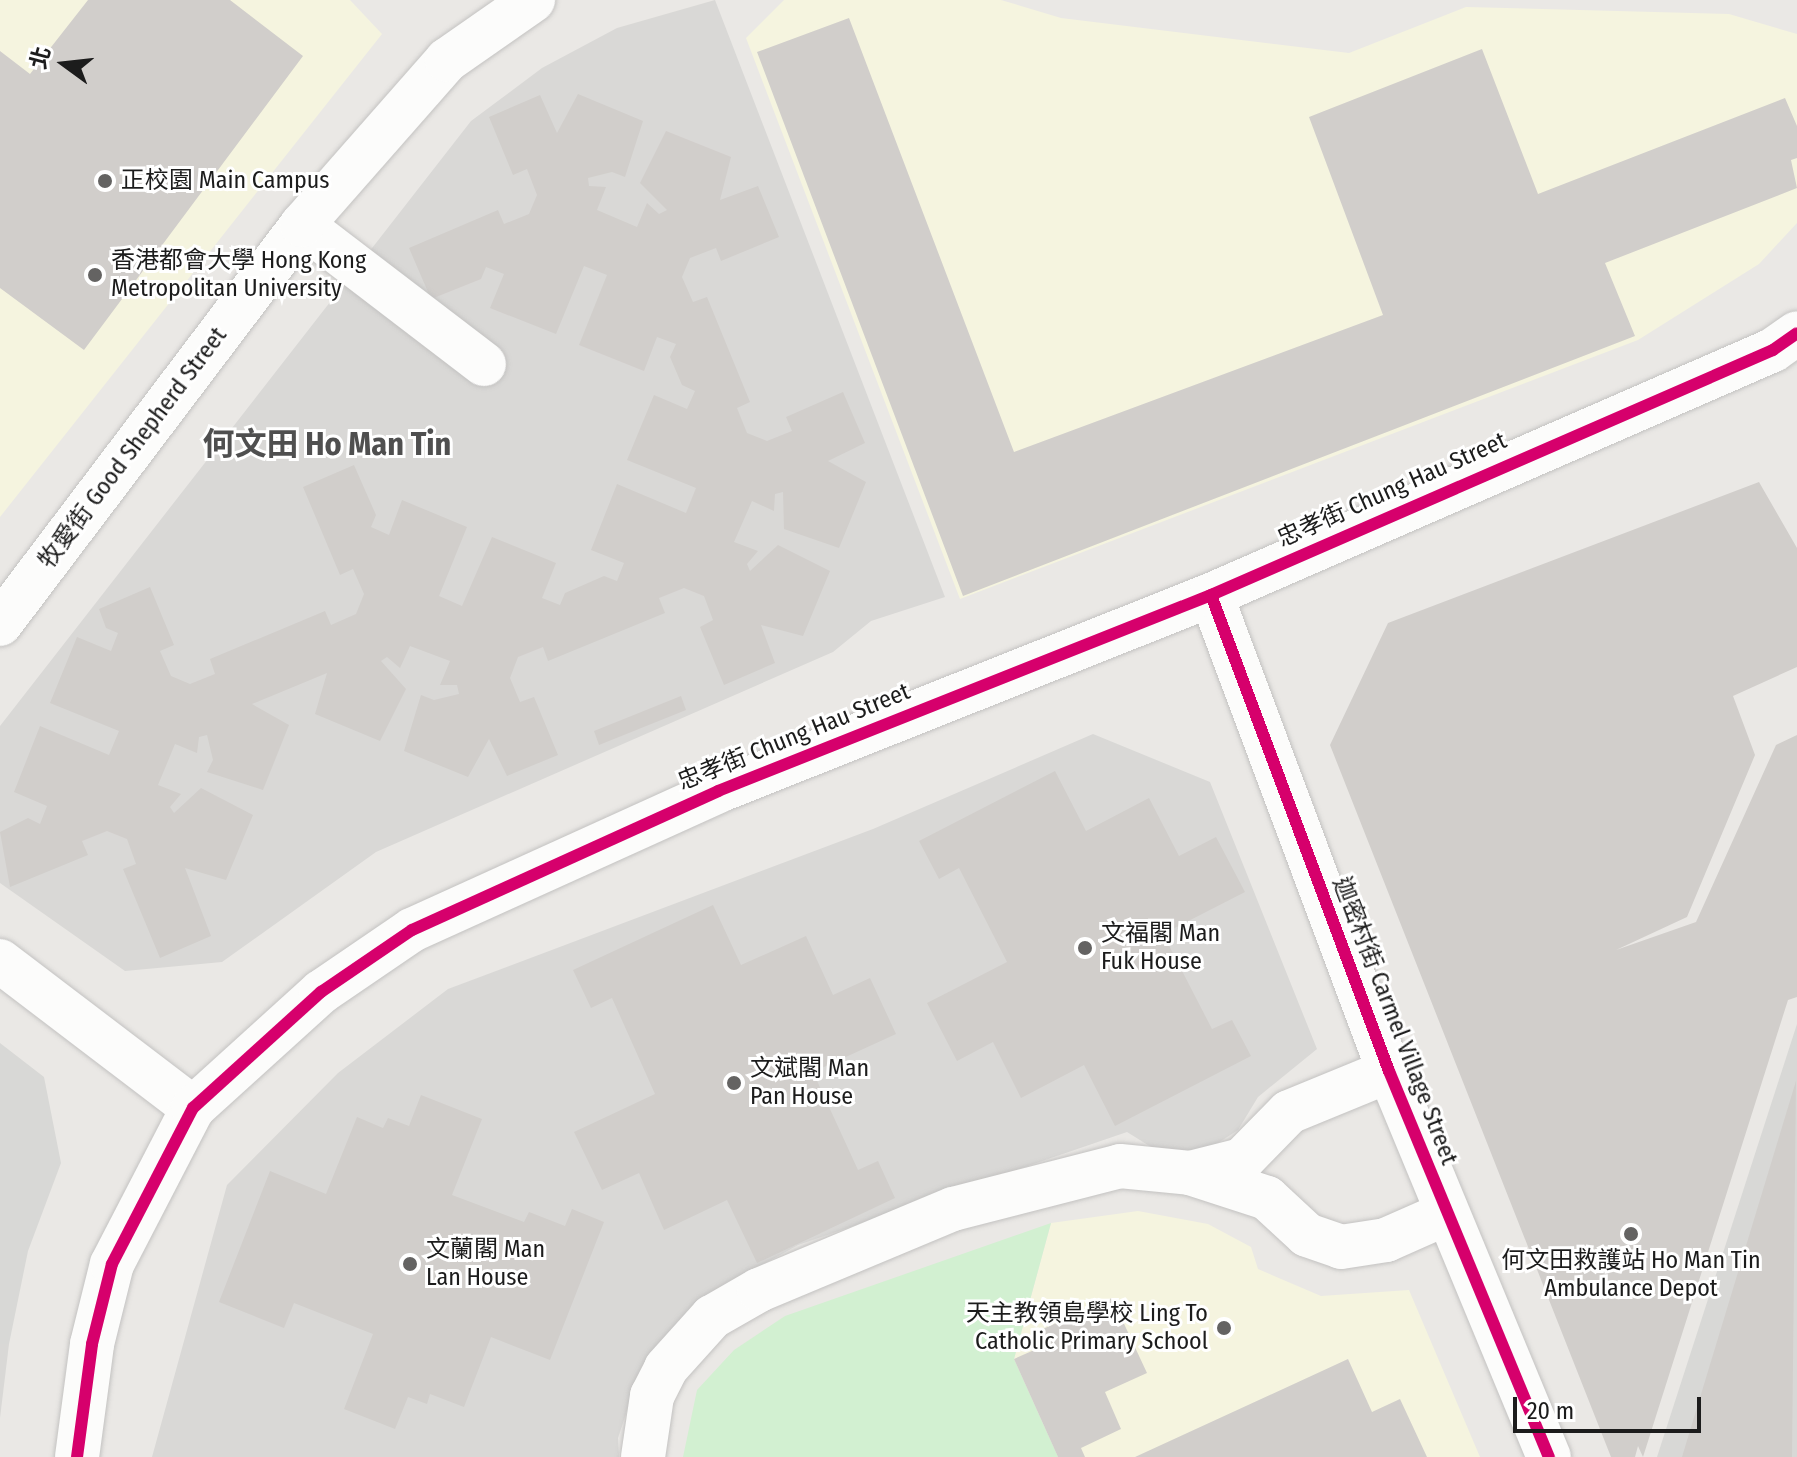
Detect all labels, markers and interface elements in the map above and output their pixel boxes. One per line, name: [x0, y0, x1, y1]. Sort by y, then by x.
north arrow: [24, 24, 104, 104]
text: 北: [24, 44, 56, 72]
place label: 正校園 Main Campus: [121, 167, 330, 195]
marker: 正校園 Main Campus: [96, 172, 114, 190]
place label: 香港都會大學 Hong Kong Metropolitan University: [111, 247, 366, 303]
marker: 香港都會大學 Hong Kong Metropolitan University: [86, 266, 104, 284]
street label: 牧愛街 Good Shepherd Street: [33, 322, 233, 574]
district label: 何文田 Ho Man Tin: [203, 425, 451, 463]
street label: 忠孝街 Chung Hau Street: [1273, 426, 1511, 554]
street label: 忠孝街 Chung Hau Street: [674, 677, 914, 797]
street label: 迦密村街 Carmel Village Street: [1327, 873, 1463, 1169]
place label: 文福閣 Man Fuk House: [1101, 920, 1220, 976]
marker: 文福閣 Man Fuk House: [1076, 939, 1094, 957]
place label: 文斌閣 Man Pan House: [750, 1055, 869, 1111]
marker: 文斌閣 Man Pan House: [725, 1074, 743, 1092]
marker: 何文田救護站 Ho Man Tin Ambulance Depot: [1622, 1225, 1640, 1243]
place label: 文蘭閣 Man Lan House: [426, 1236, 545, 1292]
place label: 何文田救護站 Ho Man Tin Ambulance Depot: [1501, 1247, 1761, 1303]
marker: 文蘭閣 Man Lan House: [401, 1255, 419, 1273]
place label: 天主教領島學校 Ling To Catholic Primary School: [966, 1300, 1208, 1356]
marker: 天主教領島學校 Ling To Catholic Primary School: [1215, 1319, 1233, 1337]
scale bar: [1517, 1381, 1705, 1431]
text: 20 m: [1527, 1397, 1574, 1425]

